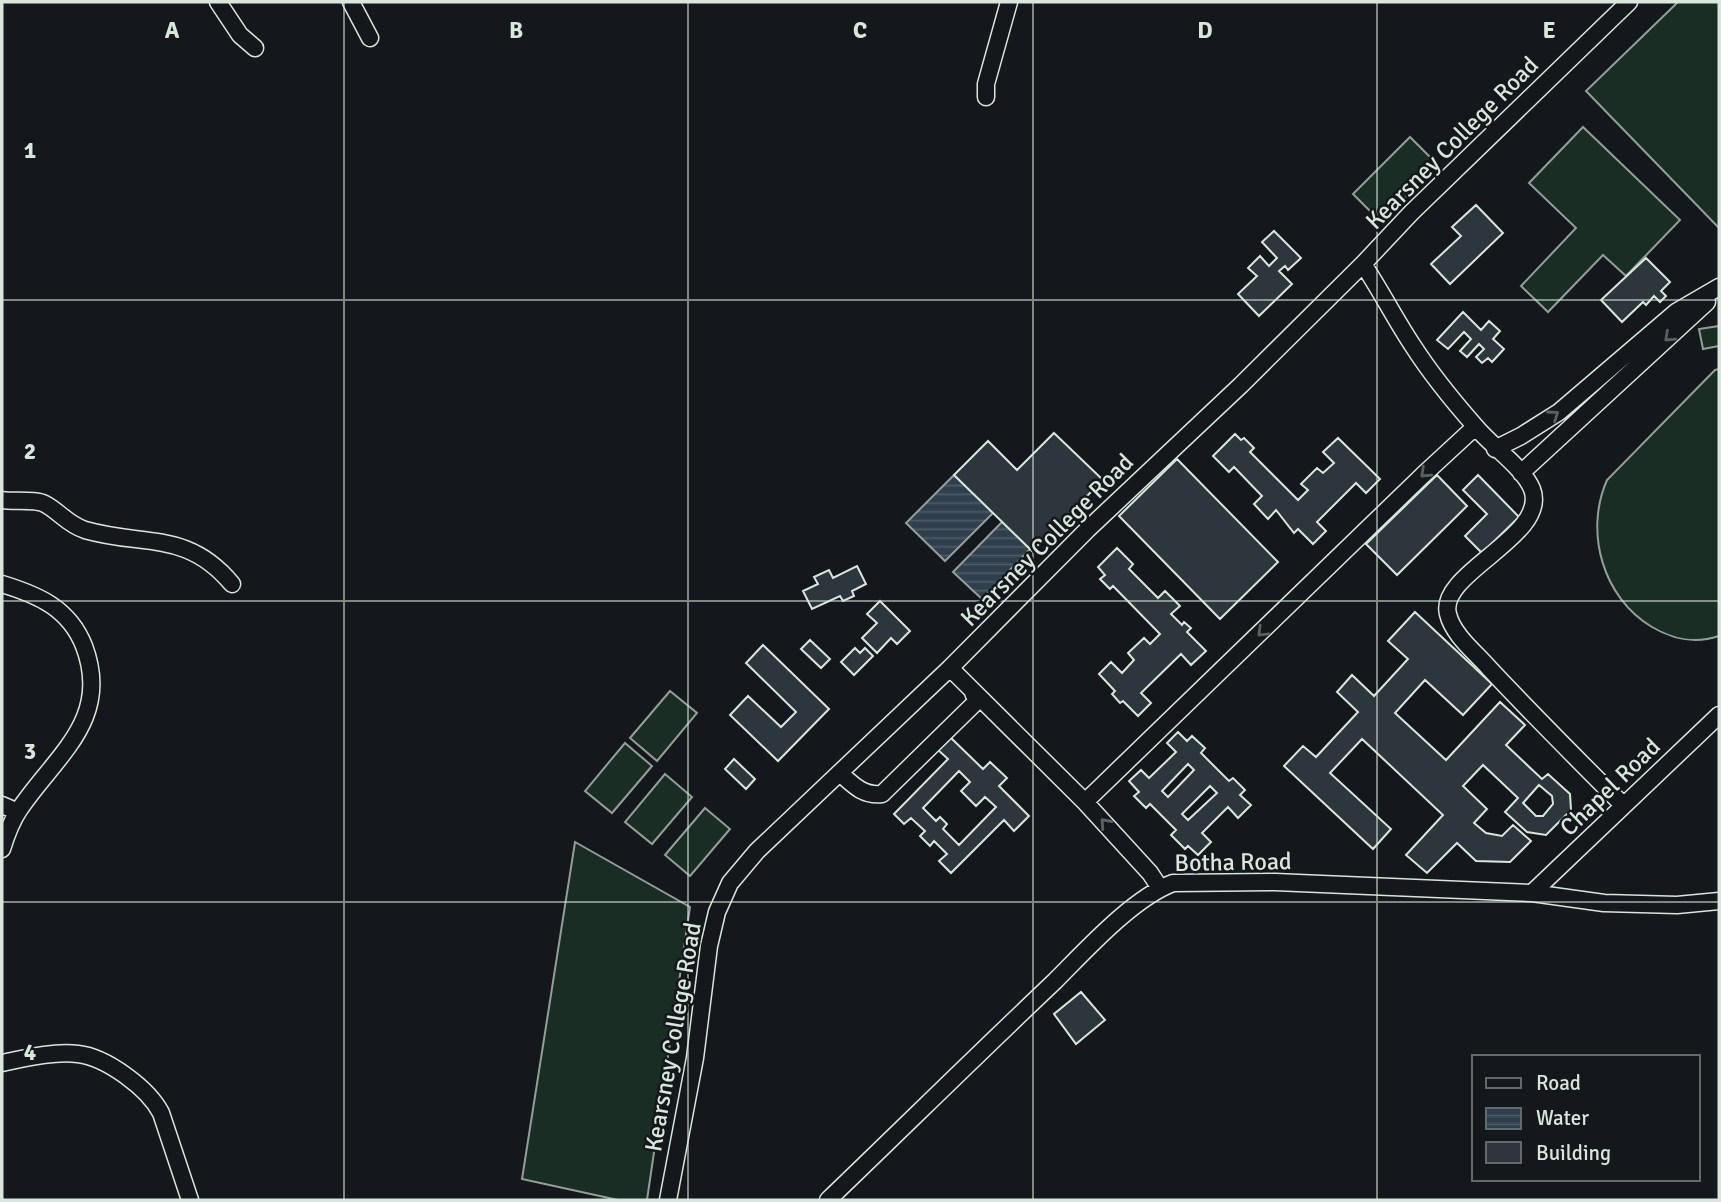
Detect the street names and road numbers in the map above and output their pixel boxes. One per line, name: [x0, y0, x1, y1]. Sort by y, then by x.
street label: Kearsney College Road: [1359, 50, 1545, 236]
street label: Kearsney College Road: [954, 447, 1140, 633]
street label: Chapel Road: [1553, 732, 1667, 842]
street label: Botha Road: [1174, 846, 1292, 878]
street label: Kearsney College Road: [638, 920, 708, 1154]

